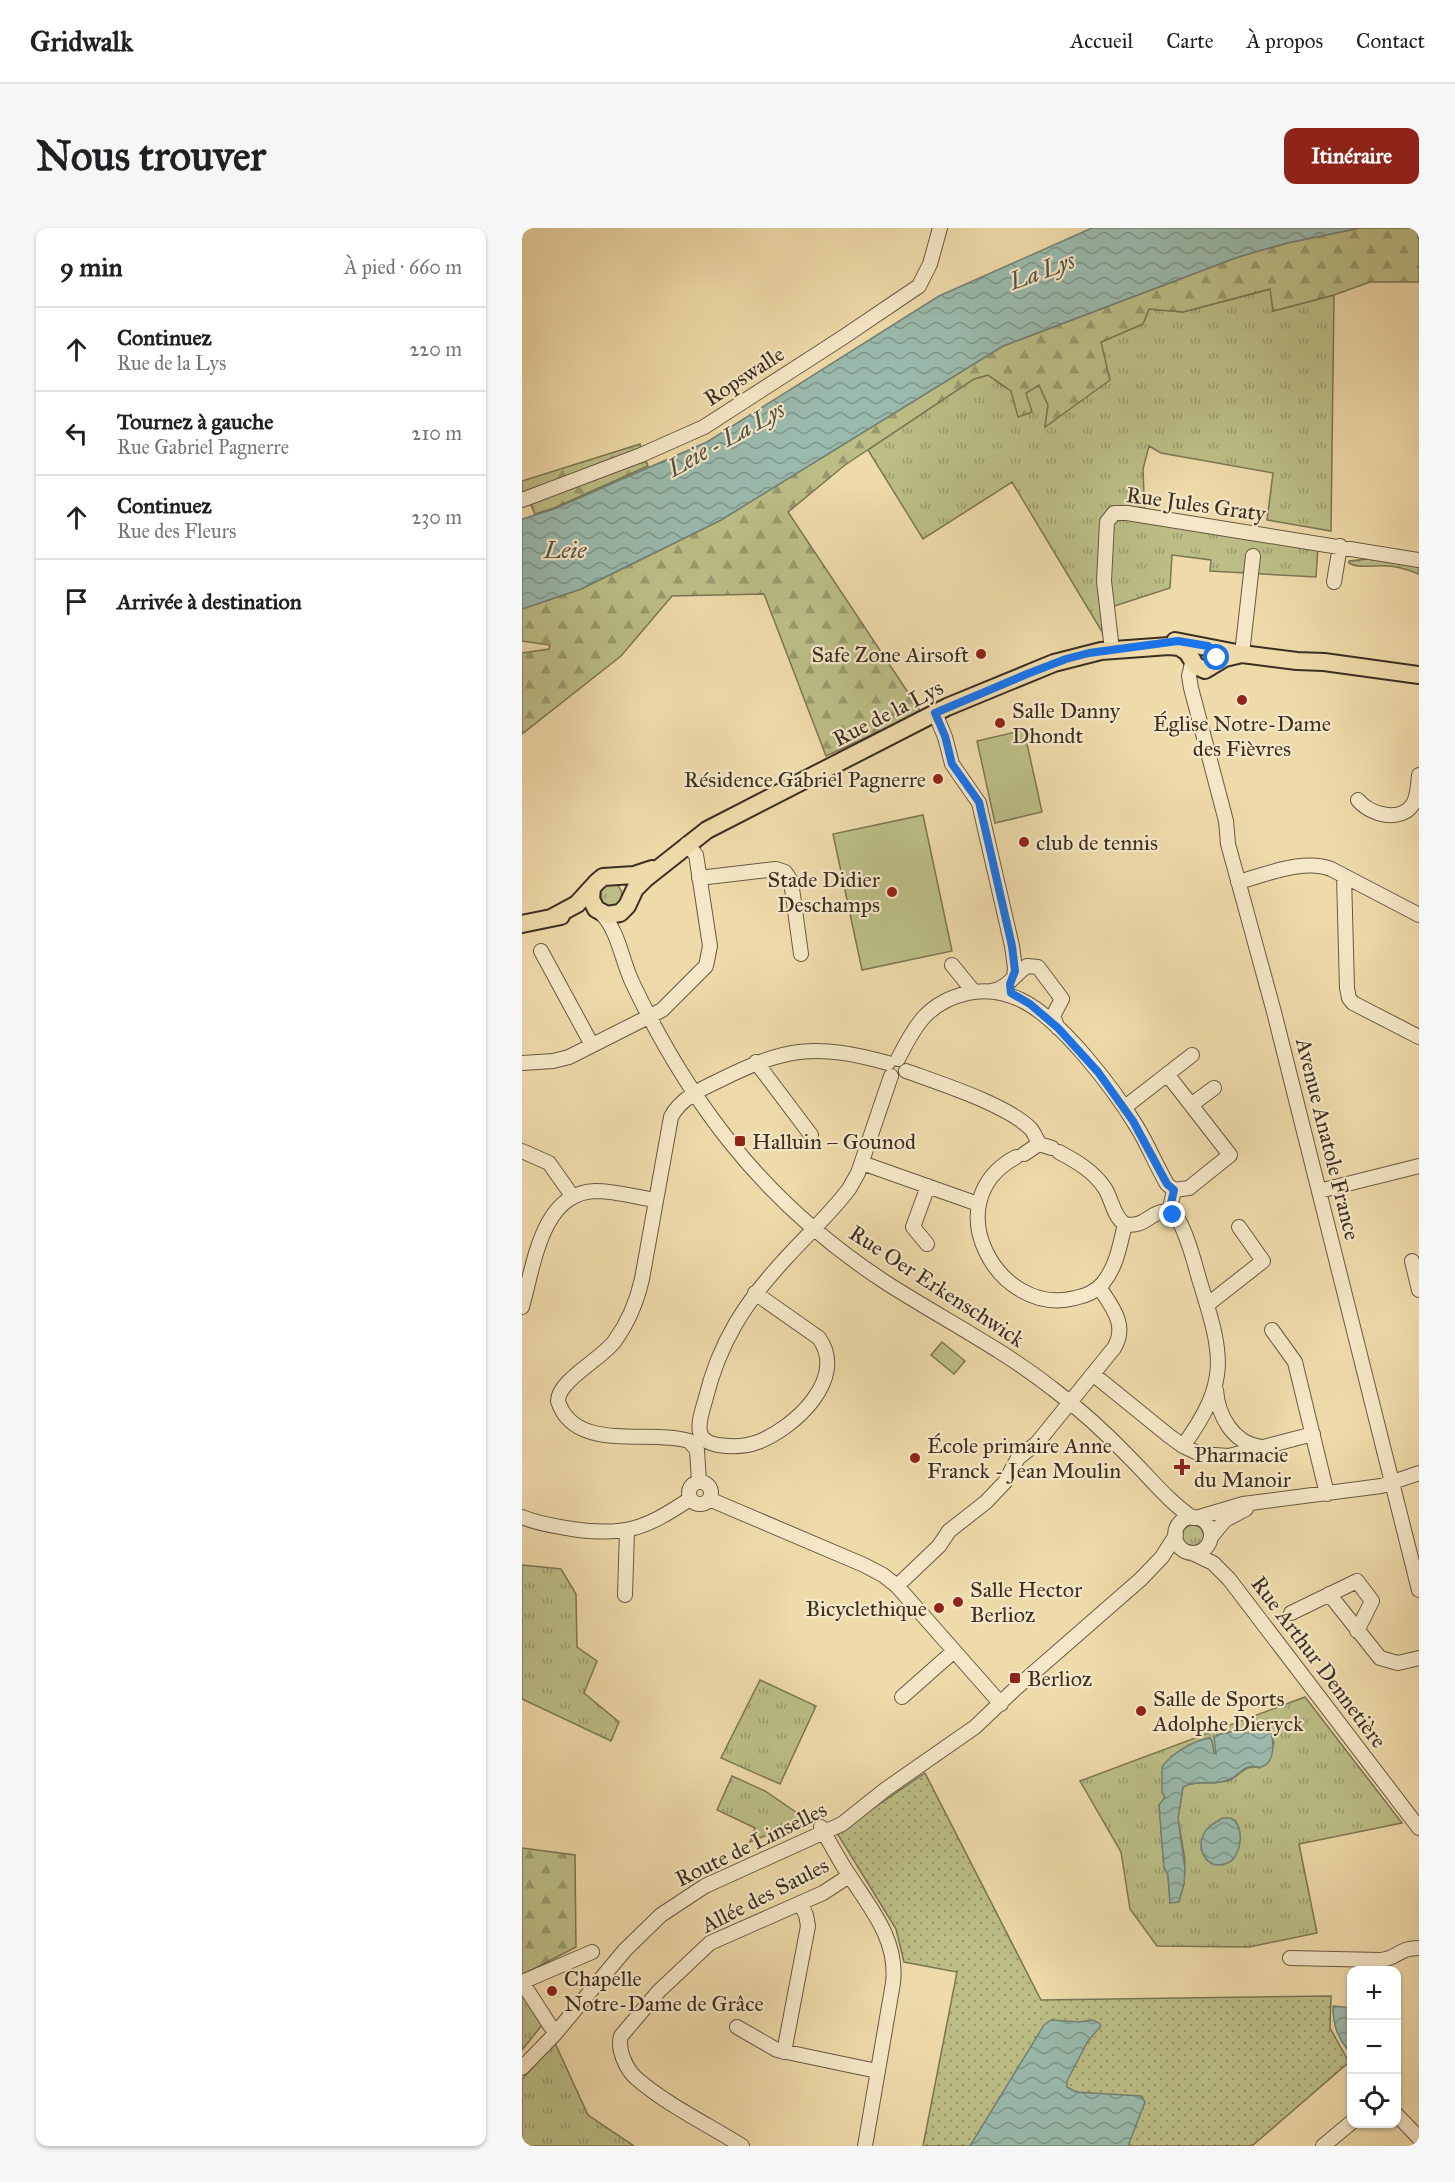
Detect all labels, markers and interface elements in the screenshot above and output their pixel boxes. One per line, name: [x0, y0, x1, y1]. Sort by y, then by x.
text: Gridwalk: [30, 24, 133, 59]
text: Accueil: [1070, 28, 1133, 54]
text: Carte: [1166, 28, 1214, 54]
text: À propos: [1247, 28, 1323, 54]
text: Contact: [1356, 28, 1425, 54]
button: Itinéraire: [1284, 128, 1419, 184]
text: Nous trouver: [36, 130, 266, 182]
water label: La Lys: [1004, 245, 1080, 297]
text: 9 min: [60, 251, 123, 283]
text: À pied · 660 m: [344, 255, 462, 279]
text: Continuez: [117, 324, 212, 351]
icon: ahead: [60, 333, 93, 366]
text: 220 m: [410, 337, 462, 361]
street label: Ropswalle: [699, 340, 789, 412]
text: Rue de la Lys: [117, 351, 226, 375]
water label: Leie - La Lys: [661, 394, 791, 484]
text: Tournez à gauche: [117, 408, 273, 435]
icon: left: [60, 417, 93, 450]
text: 210 m: [412, 421, 462, 445]
text: Rue Gabriel Pagnerre: [117, 435, 289, 459]
street label: Rue Jules Graty: [1125, 481, 1268, 527]
text: Continuez: [117, 492, 212, 519]
icon: ahead: [60, 501, 93, 534]
text: 230 m: [411, 505, 462, 529]
text: Rue des Fleurs: [117, 519, 236, 543]
water label: Leie: [543, 535, 587, 565]
icon: arrive: [60, 585, 93, 618]
text: Arrivée à destination: [117, 588, 302, 615]
place label: Safe Zone Airsoft: [812, 641, 969, 668]
route start: [1203, 644, 1229, 670]
marker: Safe Zone Airsoft: [974, 647, 988, 661]
street label: Rue de la Lys: [828, 674, 948, 752]
marker: Église Notre-Dame des Fièvres: [1235, 693, 1249, 707]
place label: Salle Danny Dhondt: [1012, 697, 1121, 749]
place label: Église Notre-Dame des Fièvres: [1153, 710, 1331, 762]
marker: Salle Danny Dhondt: [993, 716, 1007, 730]
place label: Résidence Gabriel Pagnerre: [684, 766, 926, 793]
marker: Résidence Gabriel Pagnerre: [931, 772, 945, 786]
place label: club de tennis: [1036, 829, 1158, 856]
marker: club de tennis: [1017, 835, 1031, 849]
place label: Stade Didier Deschamps: [768, 866, 881, 918]
marker: Stade Didier Deschamps: [885, 885, 899, 899]
street label: Avenue Anatole France: [1290, 1034, 1366, 1243]
place label: Halluin – Gounod: [752, 1128, 916, 1155]
marker: Halluin – Gounod: [733, 1134, 747, 1148]
route end: [1159, 1201, 1185, 1227]
street label: Rue Oer Erkenschwick: [844, 1219, 1031, 1353]
place label: École primaire Anne Franck - Jean Moulin: [927, 1432, 1121, 1484]
place label: Pharmacie du Manoir: [1194, 1441, 1292, 1493]
marker: École primaire Anne Franck - Jean Moulin: [908, 1451, 922, 1465]
marker: Pharmacie du Manoir: [1175, 1460, 1189, 1474]
street label: Rue Arthur Dennetière: [1246, 1571, 1392, 1753]
place label: Salle Hector Berlioz: [970, 1576, 1083, 1628]
place label: Bicyclethique: [805, 1595, 927, 1622]
marker: Salle Hector Berlioz: [951, 1595, 965, 1609]
marker: Bicyclethique: [932, 1601, 946, 1615]
place label: Berlioz: [1027, 1665, 1092, 1692]
marker: Berlioz: [1008, 1671, 1022, 1685]
place label: Salle de Sports Adolphe Dieryck: [1152, 1685, 1304, 1737]
marker: Salle de Sports Adolphe Dieryck: [1134, 1704, 1148, 1718]
street label: Route de Linselles: [671, 1796, 831, 1892]
street label: Allée des Saules: [696, 1851, 833, 1939]
place label: Chapelle Notre-Dame de Grâce: [564, 1965, 764, 2017]
map controls: [1347, 1966, 1401, 2128]
button: +: [1347, 1966, 1401, 2020]
marker: Chapelle Notre-Dame de Grâce: [545, 1984, 559, 1998]
button: −: [1347, 2020, 1401, 2074]
button: locate: [1347, 2074, 1401, 2128]

